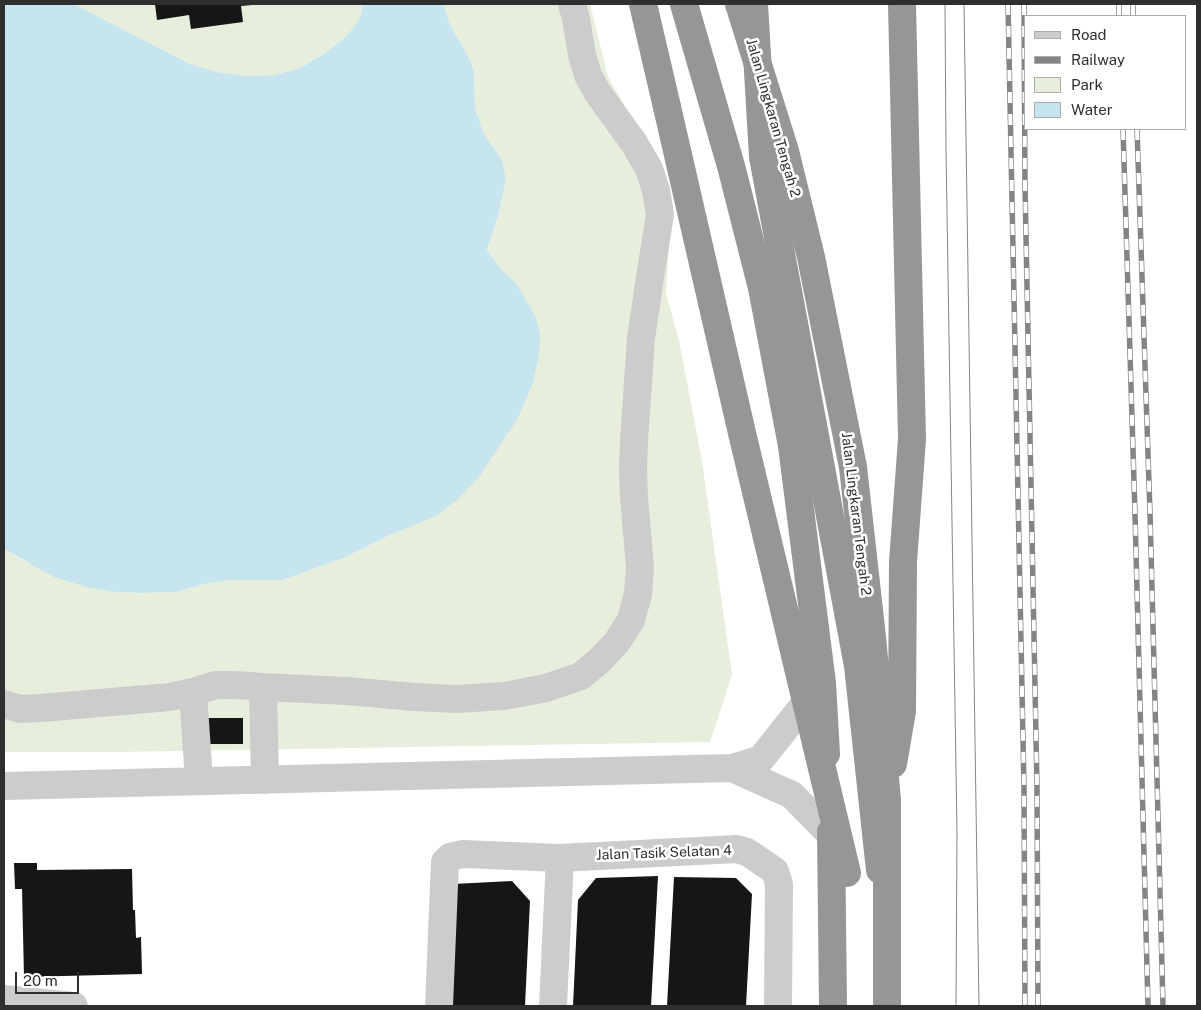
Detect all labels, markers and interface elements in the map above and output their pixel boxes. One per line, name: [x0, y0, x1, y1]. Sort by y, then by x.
legend: [1024, 15, 1186, 130]
text: Road: [1071, 26, 1107, 43]
street label: Jalan Lingkaran Tengah 2: [742, 37, 804, 199]
text: Railway: [1071, 51, 1125, 68]
text: Park: [1071, 76, 1103, 93]
text: Water: [1071, 101, 1113, 118]
street label: Jalan Lingkaran Tengah 2: [838, 431, 874, 597]
street label: Jalan Tasik Selatan 4: [596, 842, 732, 864]
scale bar: [18, 962, 81, 994]
text: 20 m: [23, 972, 58, 989]

